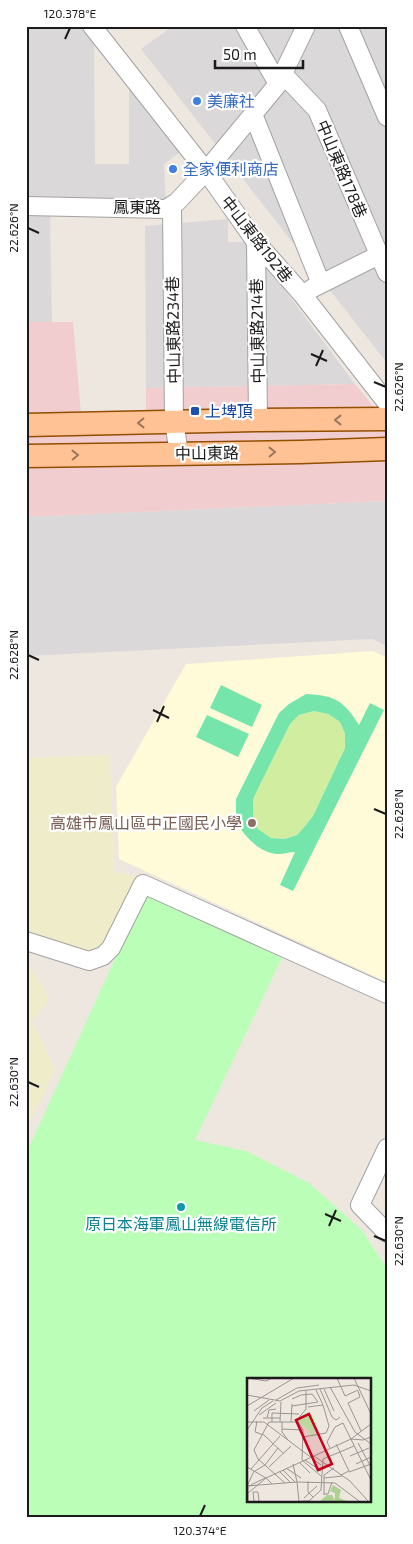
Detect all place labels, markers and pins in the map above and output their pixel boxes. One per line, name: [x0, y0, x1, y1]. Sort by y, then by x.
place label: 美廉社: [207, 91, 255, 110]
marker: 美廉社: [191, 95, 203, 107]
place label: 全家便利商店: [183, 159, 279, 178]
marker: 全家便利商店: [167, 163, 179, 175]
place label: 上埤頂: [205, 401, 253, 420]
marker: 上埤頂: [189, 405, 201, 417]
place label: 高雄市鳳山區中正國民小學: [50, 813, 242, 832]
marker: 高雄市鳳山區中正國民小學: [246, 817, 258, 829]
marker: 原日本海軍鳳山無線電信所: [175, 1201, 187, 1213]
place label: 原日本海軍鳳山無線電信所: [85, 1214, 277, 1233]

